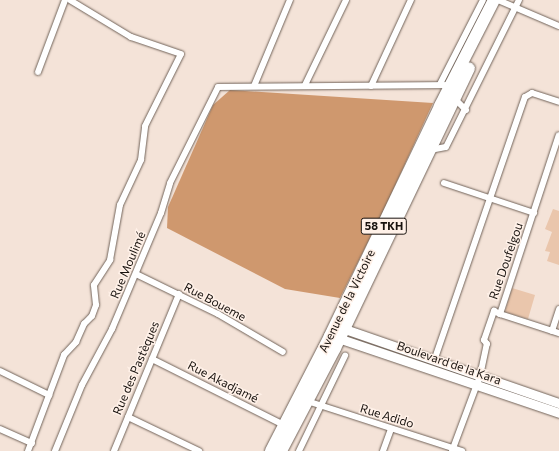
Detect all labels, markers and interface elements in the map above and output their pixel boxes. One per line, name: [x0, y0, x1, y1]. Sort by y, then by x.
road number: 58 TKH: [360, 217, 408, 235]
street label: Rue Doufelgou: [486, 221, 526, 301]
street label: Rue Moulimé: [107, 229, 149, 301]
street label: Avenue de la Victoire: [316, 247, 378, 355]
street label: Rue Boueme: [182, 280, 248, 324]
street label: Rue des Pastèques: [110, 319, 162, 417]
street label: Boulevard de la Kara: [395, 338, 503, 388]
street label: Rue Akadjamé: [185, 358, 261, 406]
street label: Rue Adido: [358, 401, 416, 431]

